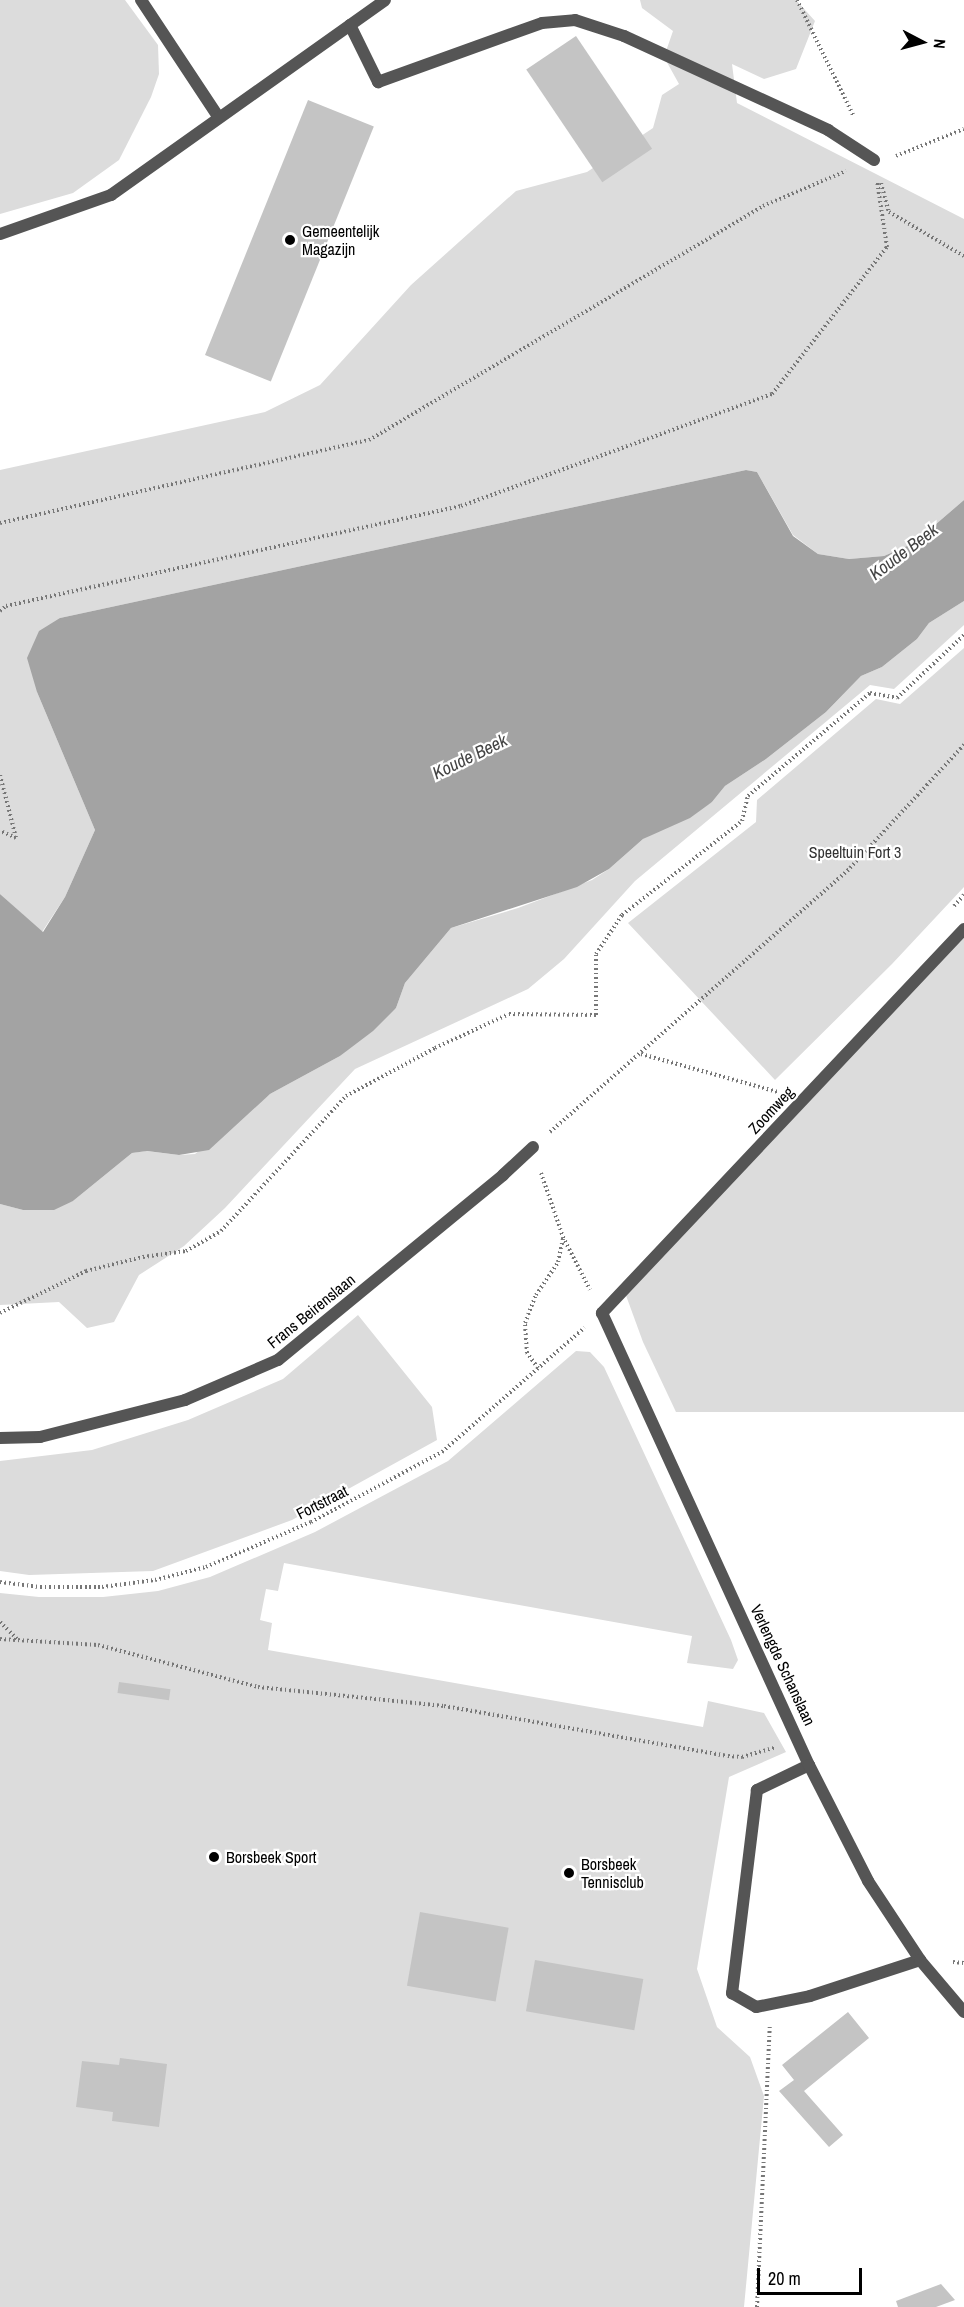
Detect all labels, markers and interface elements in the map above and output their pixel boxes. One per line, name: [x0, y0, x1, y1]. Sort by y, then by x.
north arrow: [892, 12, 952, 72]
text: N: [928, 38, 951, 50]
place label: Gemeentelijk Magazijn: [302, 221, 379, 259]
marker: Gemeentelijk Magazijn: [283, 233, 297, 247]
water label: Koude Beek: [865, 519, 943, 585]
water label: Koude Beek: [429, 730, 511, 784]
park label: Speeltuin Fort 3: [809, 842, 901, 862]
street label: Zoomweg: [744, 1082, 798, 1138]
street label: Frans Beirenslaan: [263, 1270, 359, 1352]
street label: Fortstraat: [293, 1481, 351, 1523]
street label: Verlengde Schanslaan: [747, 1601, 819, 1729]
place label: Borsbeek Sport: [226, 1847, 316, 1867]
marker: Borsbeek Sport: [207, 1850, 221, 1864]
place label: Borsbeek Tennisclub: [581, 1854, 644, 1892]
marker: Borsbeek Tennisclub: [562, 1866, 576, 1880]
scale bar: [760, 2256, 865, 2294]
text: 20 m: [768, 2266, 801, 2291]

